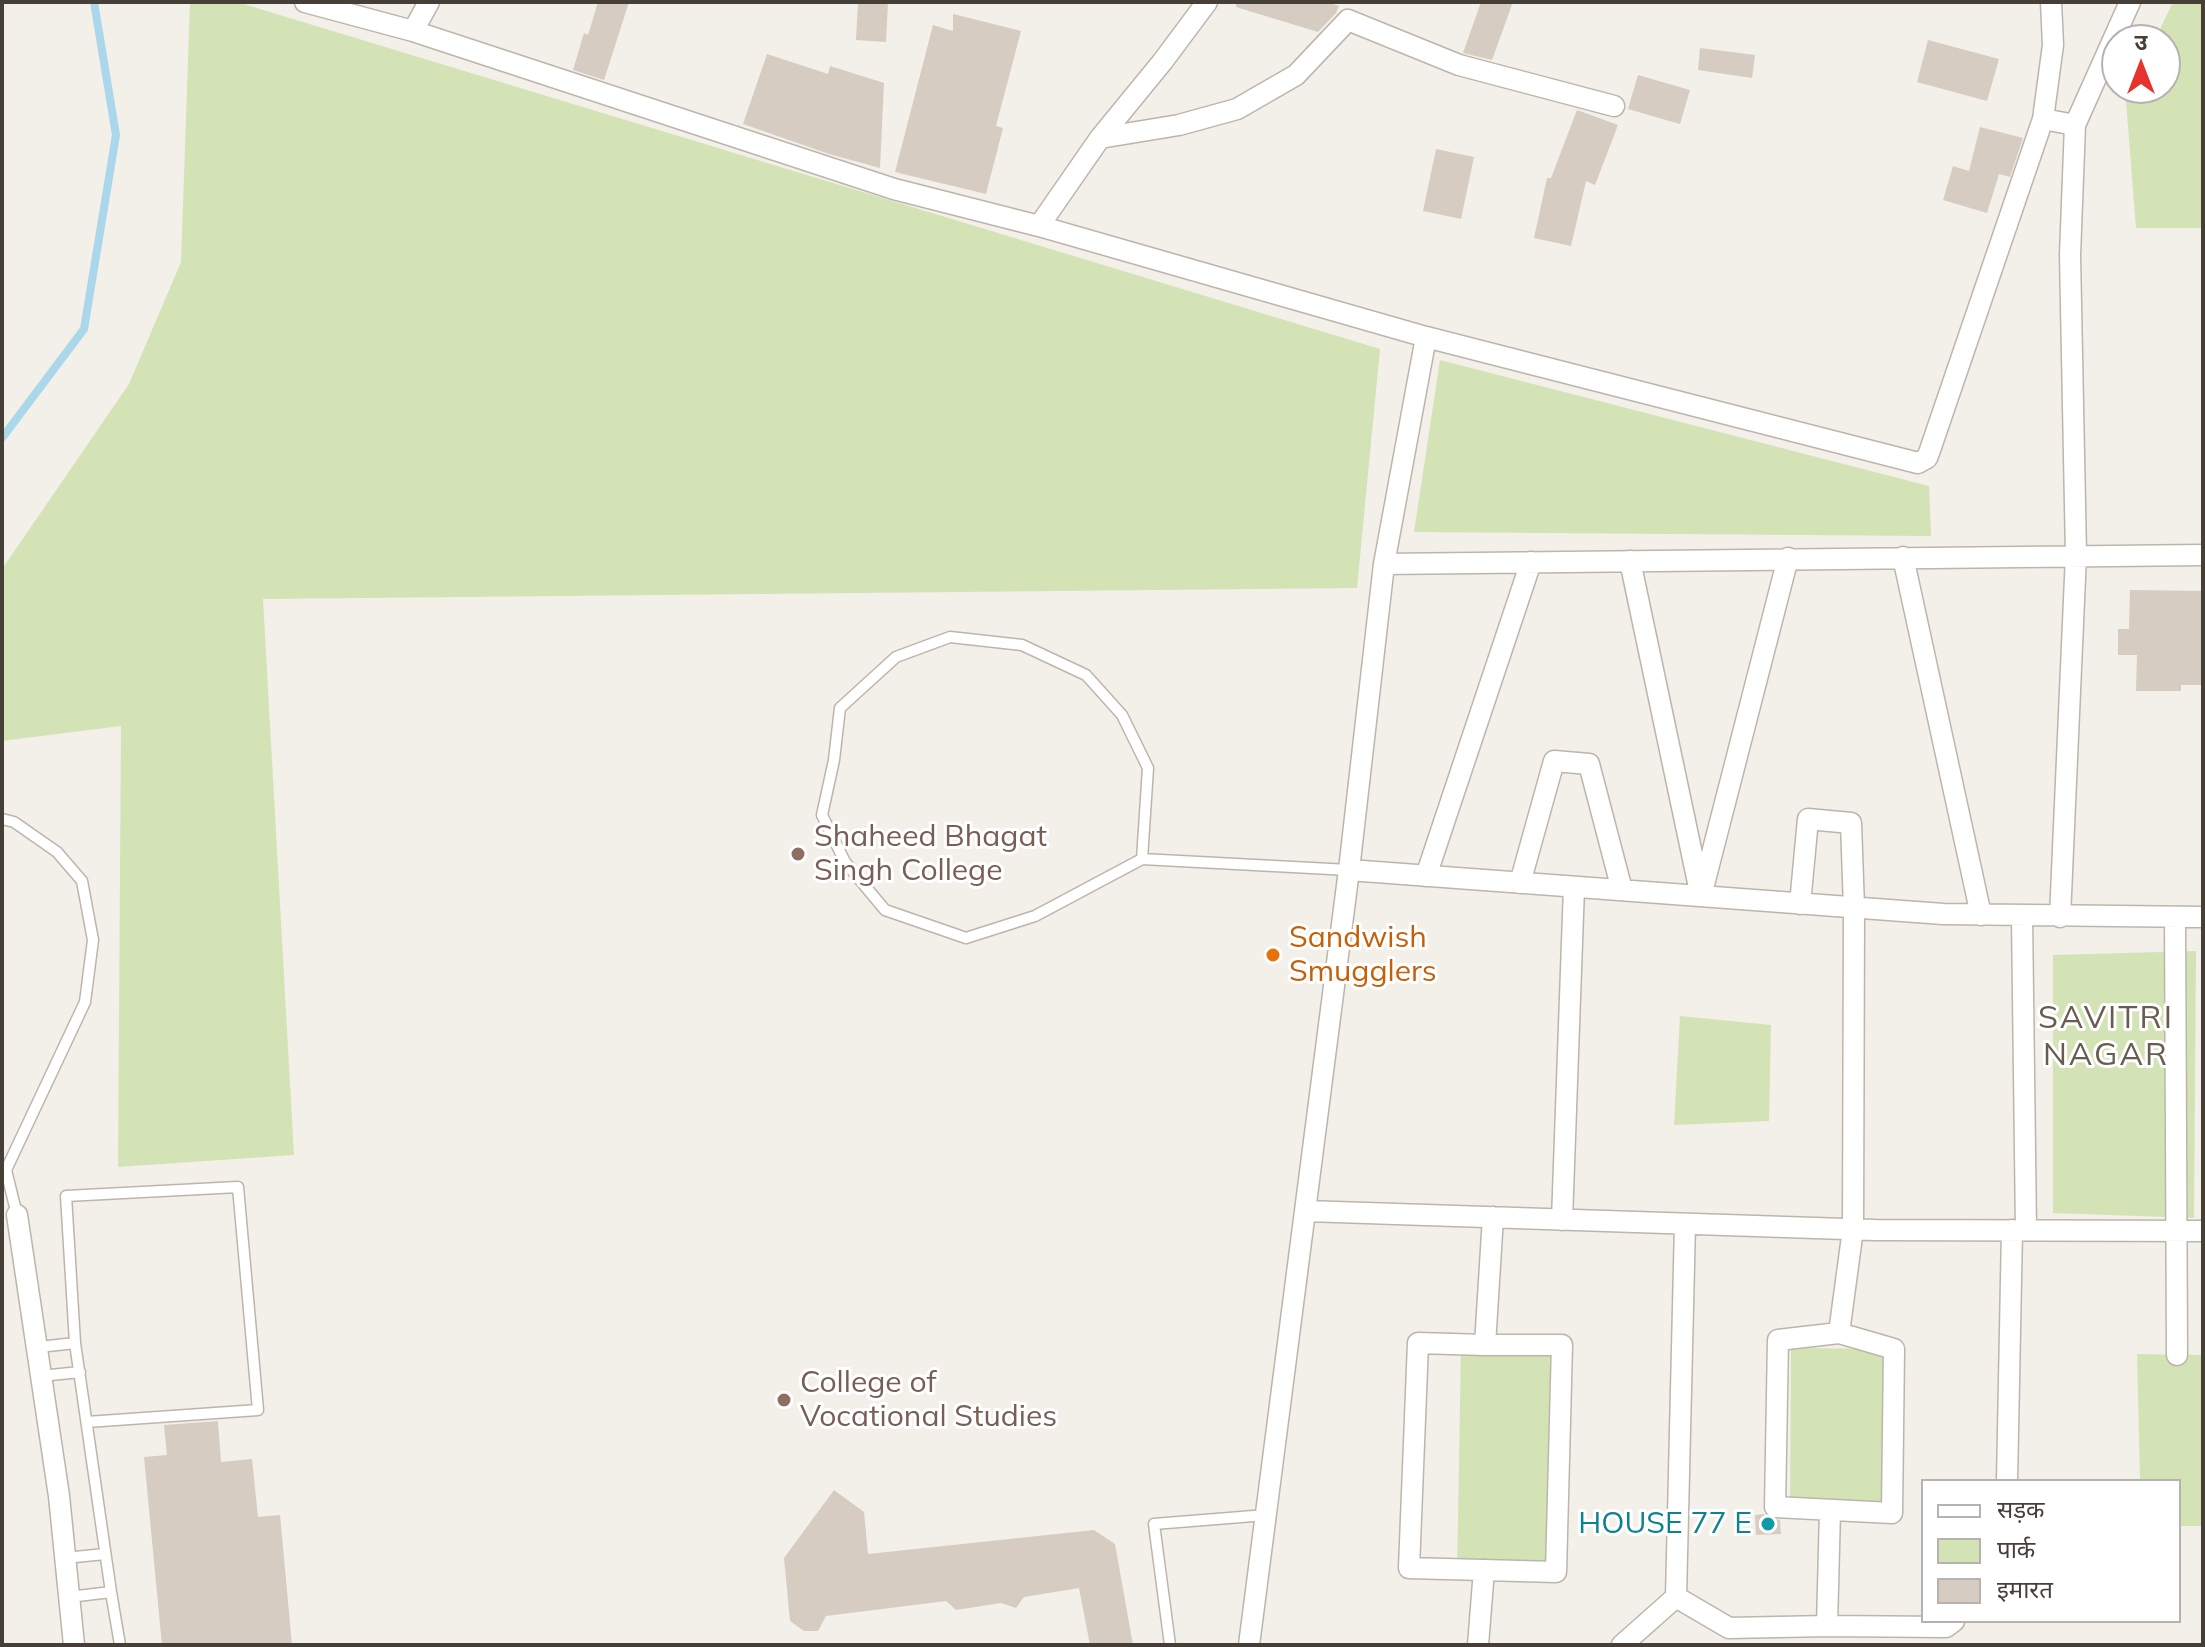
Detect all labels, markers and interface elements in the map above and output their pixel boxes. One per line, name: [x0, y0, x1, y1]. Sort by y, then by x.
north arrow: [2101, 24, 2181, 104]
text: उ: [2135, 28, 2147, 56]
place label: Shaheed Bhagat Singh College: [814, 819, 1047, 890]
marker: Shaheed Bhagat Singh College: [789, 845, 807, 863]
place label: Sandwish Smugglers: [1289, 920, 1437, 990]
marker: Sandwish Smugglers: [1264, 946, 1282, 964]
district label: SAVITRI NAGAR: [2038, 999, 2174, 1074]
place label: College of Vocational Studies: [800, 1365, 1057, 1436]
marker: College of Vocational Studies: [775, 1391, 793, 1409]
legend: [1921, 1479, 2181, 1623]
text: सड़क: [1997, 1494, 2045, 1524]
place label: HOUSE 77 E: [1578, 1506, 1752, 1542]
marker: HOUSE 77 E: [1759, 1515, 1777, 1533]
text: पार्क: [1997, 1534, 2035, 1564]
text: इमारत: [1997, 1574, 2053, 1604]

